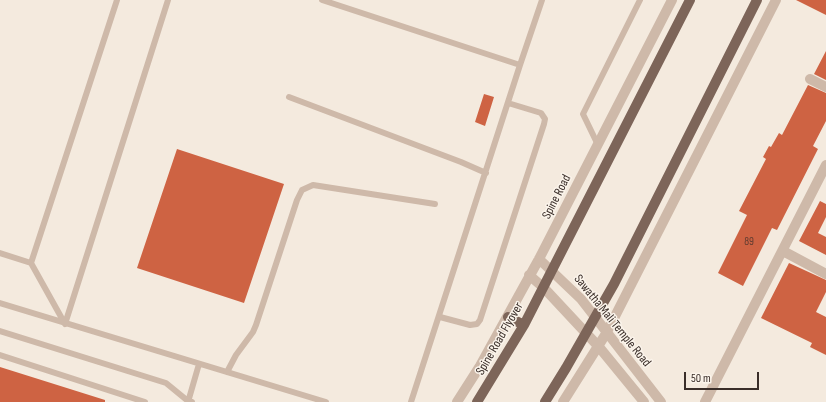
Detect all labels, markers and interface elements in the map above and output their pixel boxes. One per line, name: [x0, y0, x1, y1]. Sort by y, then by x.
street label: Spine Road: [539, 172, 575, 222]
house number: 89: [744, 235, 754, 249]
street label: Sawatha Mali Temple Road: [570, 272, 654, 370]
street label: Spine Road Flyover: [473, 300, 527, 378]
scale bar: [686, 364, 761, 390]
text: 50 m: [691, 371, 711, 386]

